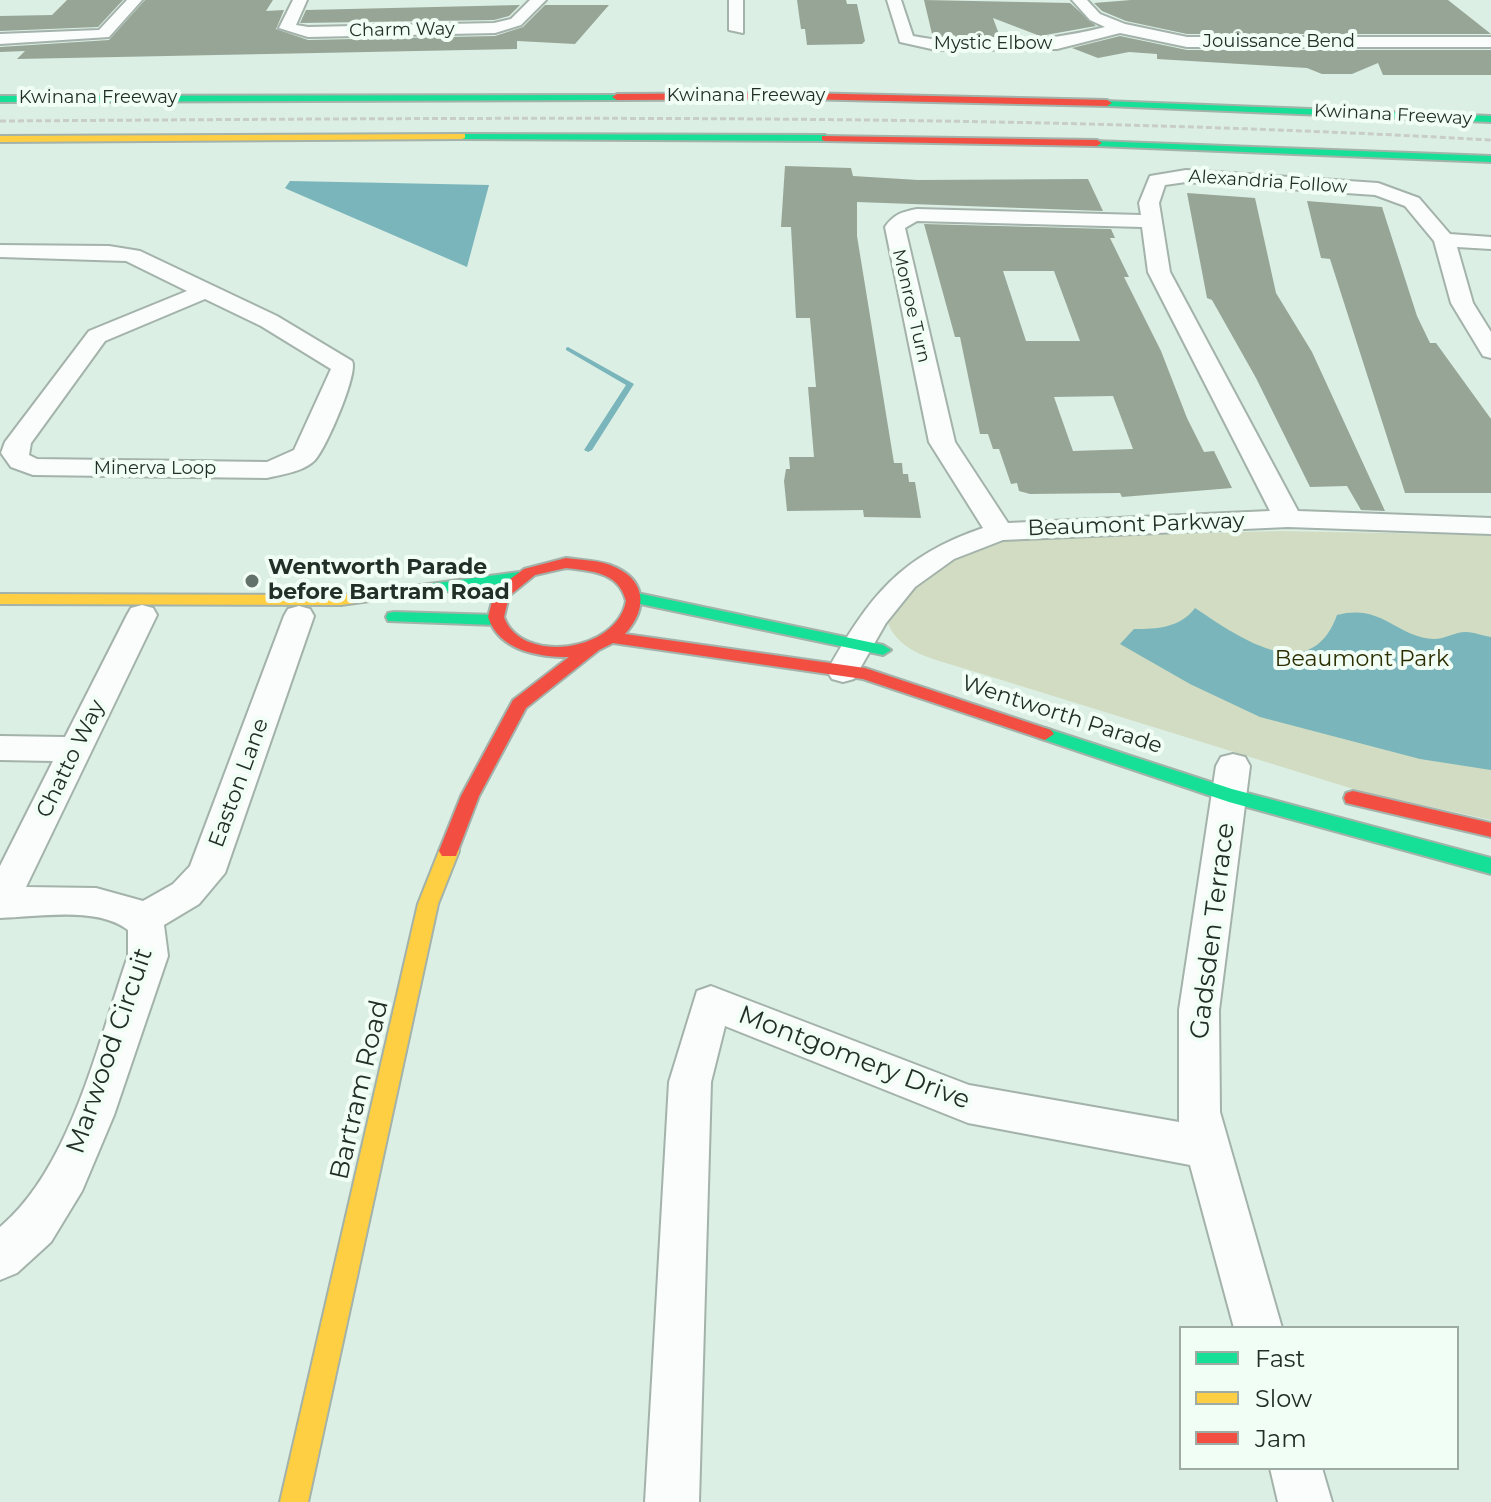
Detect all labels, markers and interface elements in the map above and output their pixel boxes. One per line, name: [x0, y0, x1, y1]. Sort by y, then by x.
street label: Charm Way: [349, 18, 455, 42]
street label: Jouissance Bend: [1203, 31, 1355, 53]
street label: Mystic Elbow: [934, 33, 1052, 55]
street label: Kwinana Freeway: [667, 85, 825, 107]
street label: Kwinana Freeway: [19, 87, 177, 109]
street label: Kwinana Freeway: [1313, 100, 1473, 130]
street label: Alexandria Follow: [1188, 166, 1348, 198]
street label: Monroe Turn: [887, 247, 935, 365]
street label: Minerva Loop: [94, 458, 216, 480]
street label: Beaumont Parkway: [1027, 508, 1245, 542]
place label: Wentworth Parade before Bartram Road: [268, 555, 510, 606]
marker: Wentworth Parade before Bartram Road: [243, 572, 261, 590]
park label: Beaumont Park: [1275, 647, 1449, 673]
street label: Wentworth Parade: [958, 670, 1166, 760]
street label: Chatto Way: [31, 696, 111, 822]
street label: Easton Lane: [203, 715, 275, 851]
street label: Gadsden Terrace: [1184, 821, 1242, 1041]
street label: Marwood Circuit: [60, 944, 160, 1158]
street label: Bartram Road: [324, 997, 396, 1183]
street label: Montgomery Drive: [734, 999, 974, 1117]
legend: [1179, 1326, 1459, 1470]
text: Fast: [1255, 1344, 1305, 1373]
text: Slow: [1255, 1384, 1312, 1413]
text: Jam: [1255, 1424, 1307, 1453]

